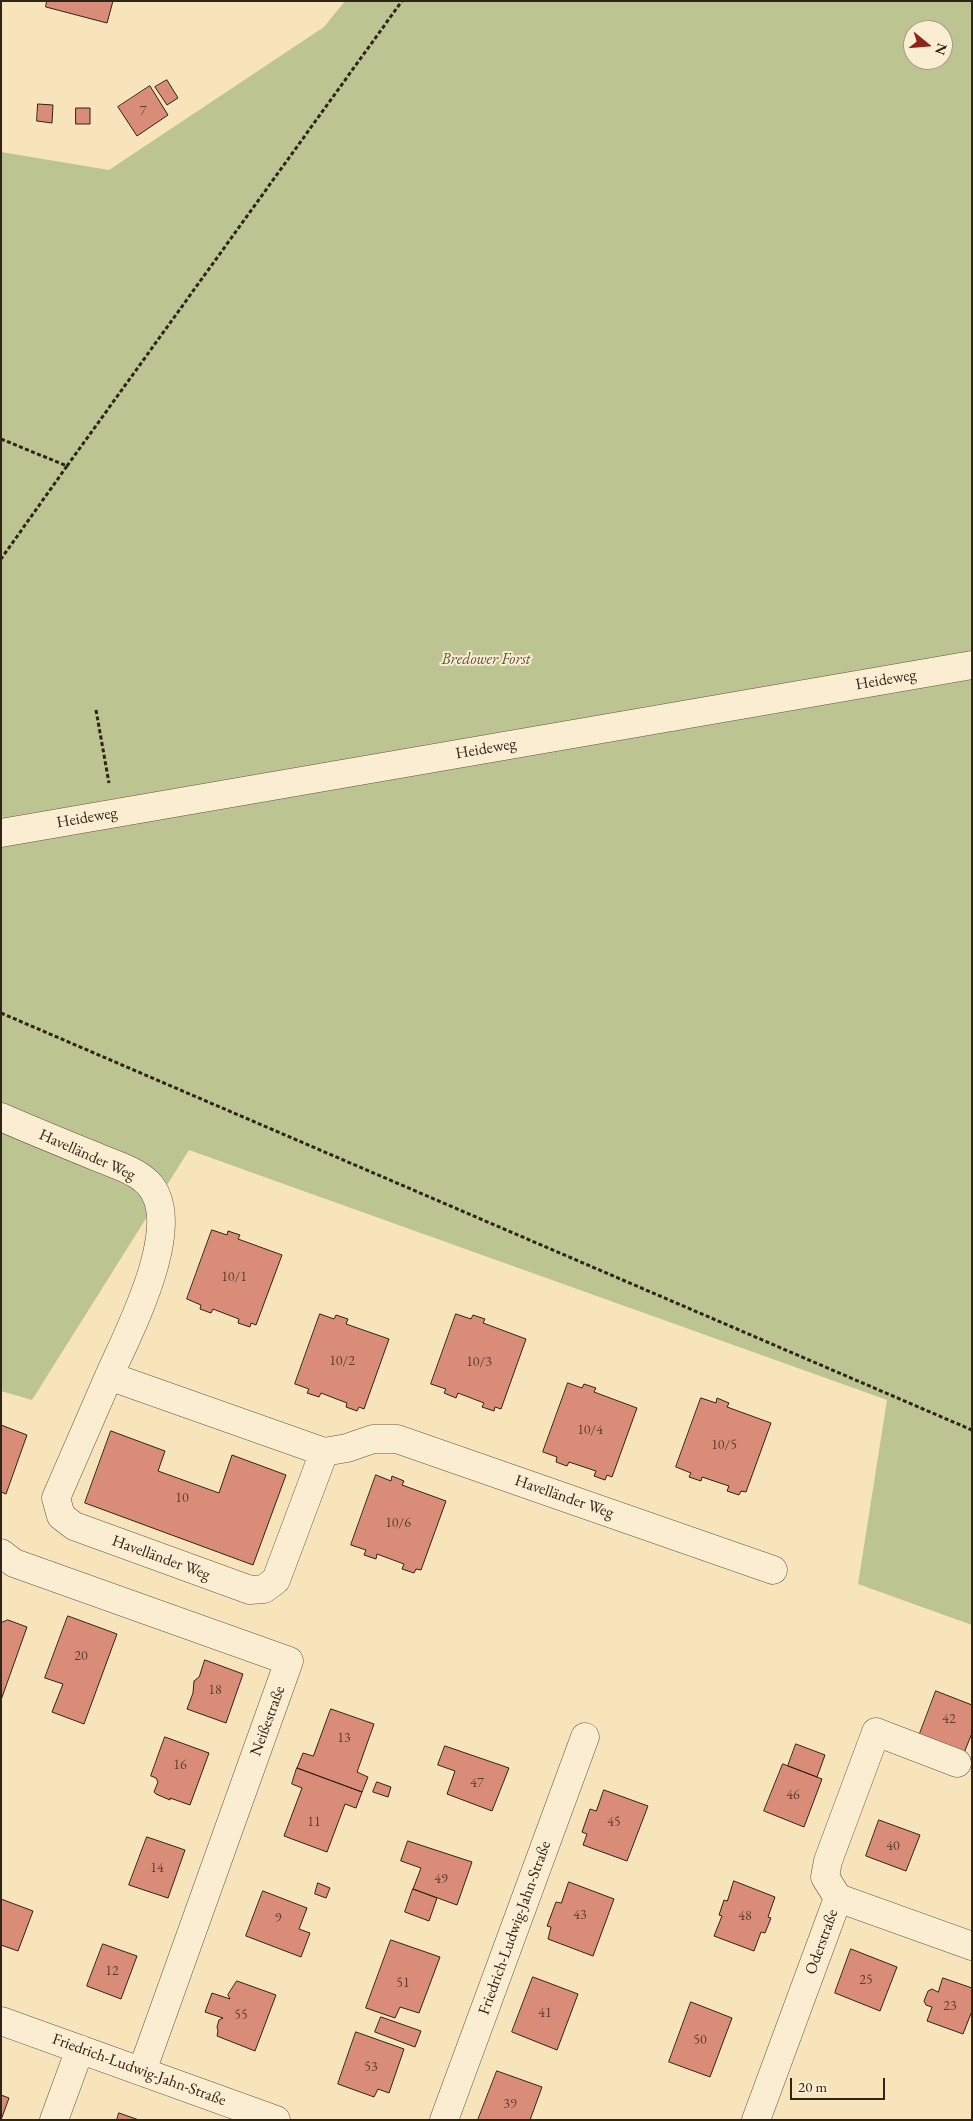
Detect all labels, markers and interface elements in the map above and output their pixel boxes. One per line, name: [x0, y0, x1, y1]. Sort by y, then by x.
north arrow: [903, 20, 953, 70]
text: N: [931, 41, 952, 57]
house number: 7: [140, 103, 146, 119]
park label: Bredower Forst: [441, 650, 531, 670]
street label: Heideweg: [854, 665, 918, 695]
street label: Heideweg: [454, 734, 518, 764]
street label: Heideweg: [55, 803, 119, 833]
street label: Havelländer Weg: [36, 1125, 138, 1185]
house number: 10/1: [221, 1269, 247, 1285]
house number: 10/2: [329, 1353, 355, 1369]
house number: 10/3: [466, 1354, 492, 1370]
house number: 10/4: [577, 1422, 603, 1438]
house number: 10/5: [711, 1437, 737, 1453]
street label: Havelländer Weg: [512, 1471, 616, 1523]
house number: 10: [175, 1490, 189, 1506]
house number: 10/6: [385, 1515, 411, 1531]
street label: Havelländer Weg: [109, 1531, 213, 1585]
house number: 20: [74, 1648, 88, 1664]
house number: 18: [208, 1682, 222, 1698]
street label: Neißestraße: [246, 1683, 290, 1759]
house number: 42: [942, 1711, 956, 1727]
house number: 13: [337, 1730, 351, 1746]
house number: 16: [173, 1757, 187, 1773]
house number: 47: [470, 1775, 484, 1791]
house number: 46: [786, 1787, 800, 1803]
house number: 11: [307, 1814, 321, 1830]
house number: 45: [607, 1814, 621, 1830]
street label: Friedrich-Ludwig-Jahn-Straße: [475, 1838, 555, 2018]
house number: 40: [886, 1838, 900, 1854]
house number: 14: [150, 1860, 164, 1876]
house number: 49: [434, 1871, 448, 1887]
house number: 43: [573, 1907, 587, 1923]
street label: Oderstraße: [801, 1907, 843, 1977]
house number: 48: [738, 1908, 752, 1924]
house number: 9: [275, 1910, 281, 1926]
house number: 12: [105, 1963, 119, 1979]
house number: 25: [859, 1972, 873, 1988]
house number: 51: [396, 1975, 410, 1991]
house number: 23: [943, 1998, 957, 2014]
house number: 41: [538, 2005, 552, 2021]
house number: 55: [234, 2007, 248, 2023]
street label: Friedrich-Ludwig-Jahn-Straße: [49, 2030, 229, 2110]
house number: 50: [693, 2032, 707, 2048]
house number: 53: [364, 2059, 378, 2075]
scale bar: [793, 2068, 888, 2100]
text: 20 m: [798, 2077, 827, 2096]
house number: 39: [503, 2096, 517, 2112]

